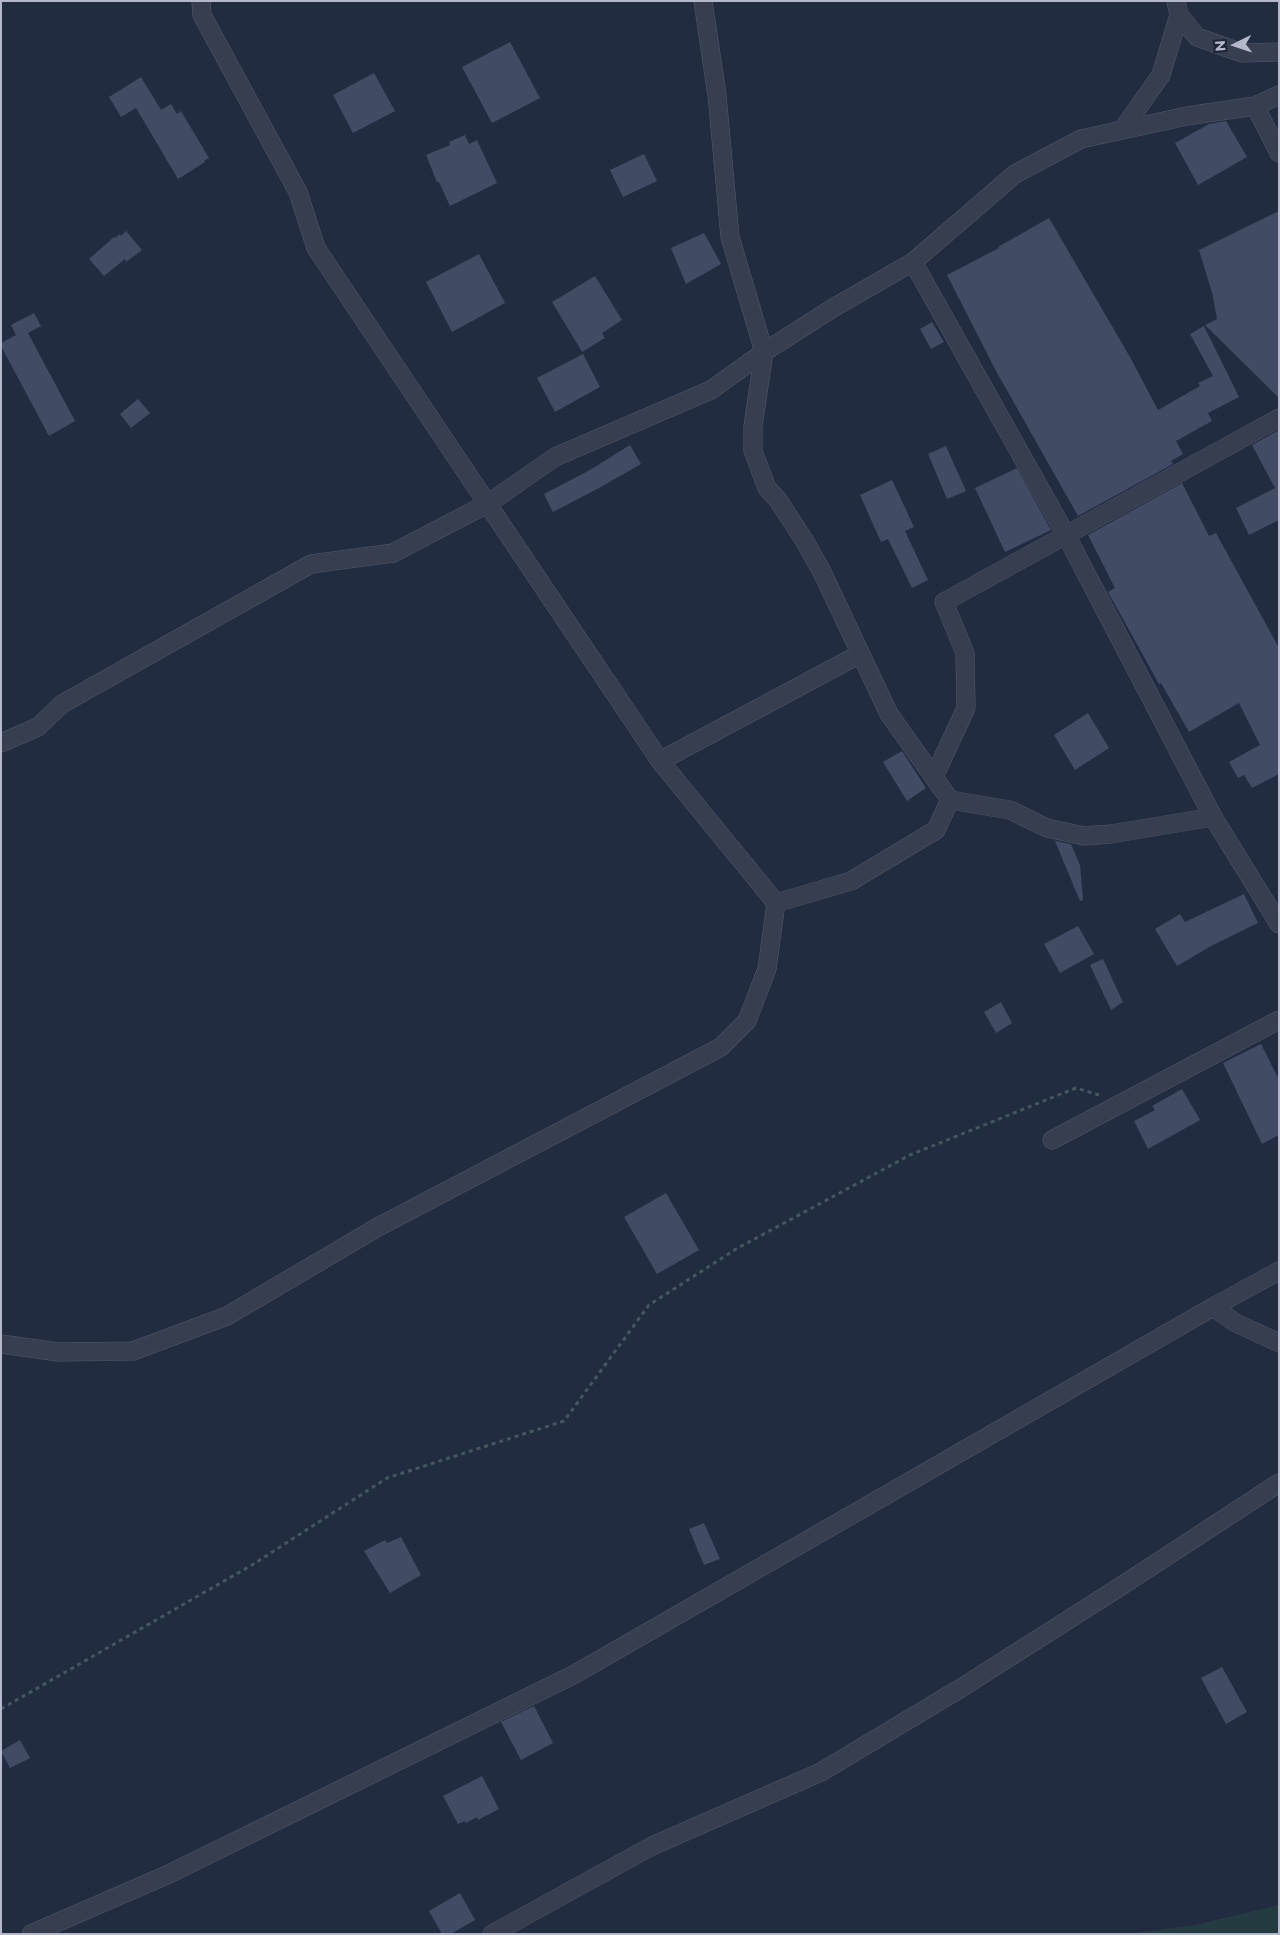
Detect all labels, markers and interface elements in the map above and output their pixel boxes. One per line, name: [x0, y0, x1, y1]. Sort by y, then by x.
north arrow: [1210, 20, 1260, 70]
text: N: [1211, 40, 1229, 52]

